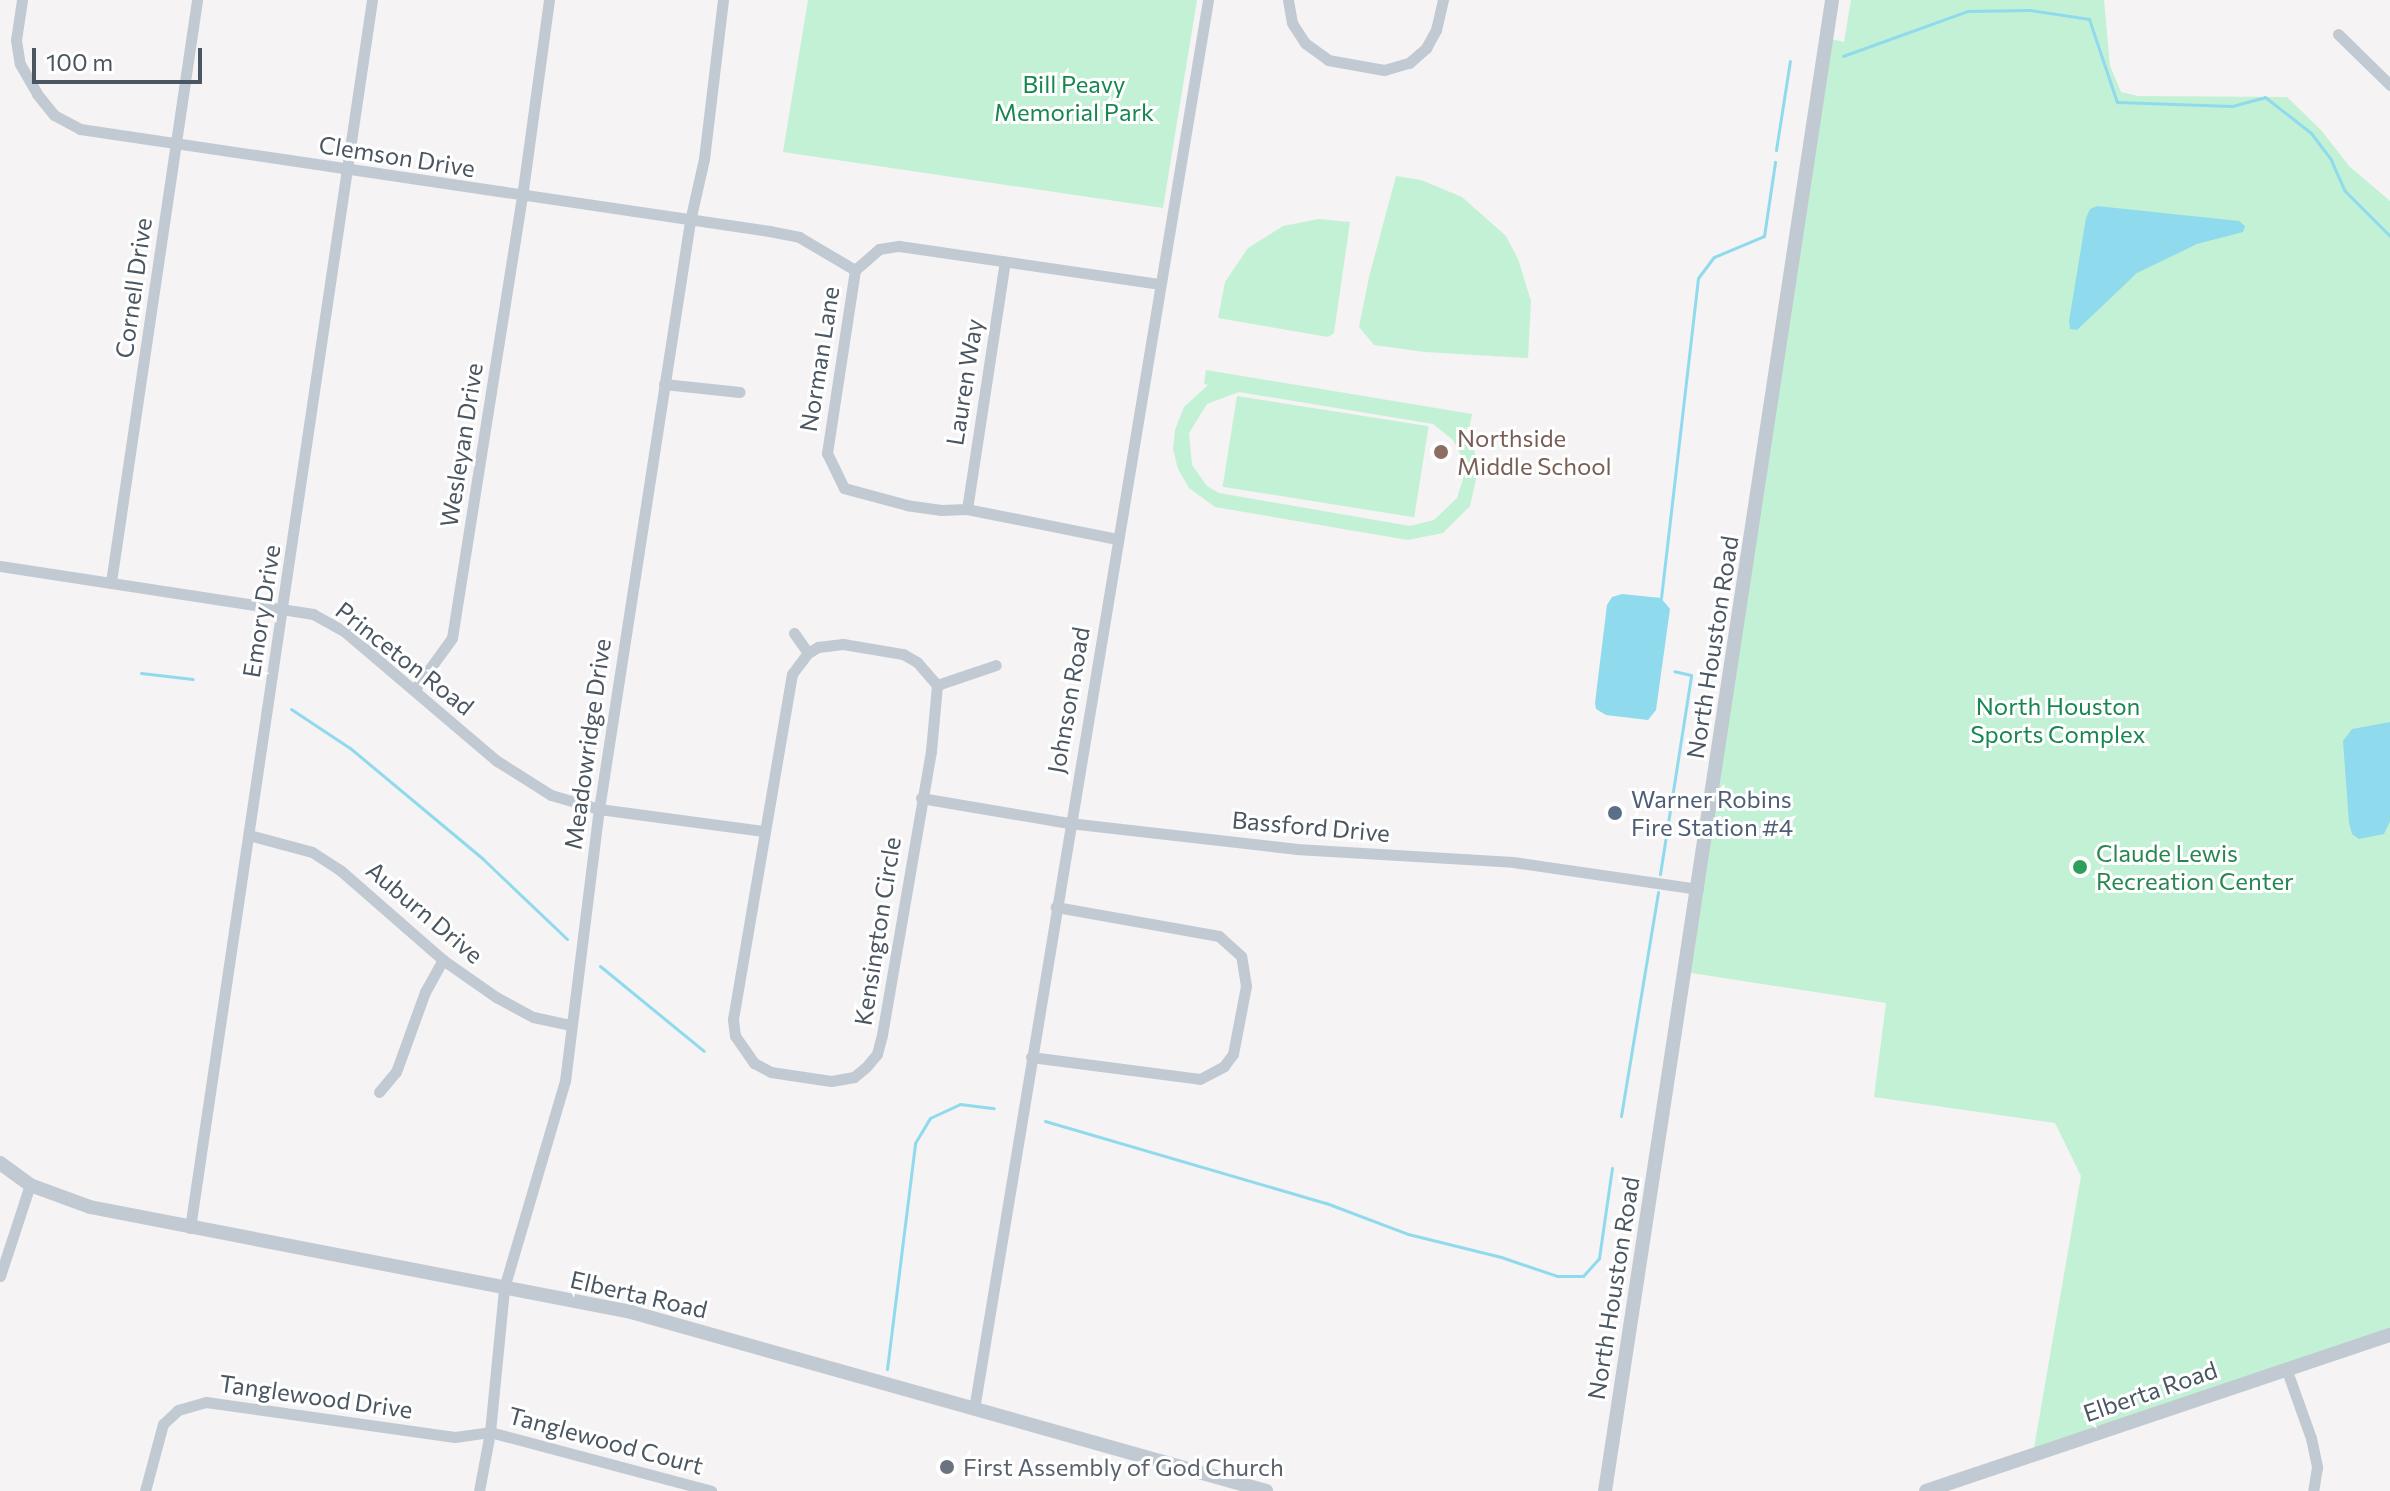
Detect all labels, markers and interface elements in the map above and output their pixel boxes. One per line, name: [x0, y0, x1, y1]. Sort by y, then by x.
scale bar: [36, 32, 206, 82]
text: 100 m: [46, 47, 113, 76]
park label: Bill Peavy Memorial Park: [994, 70, 1154, 126]
street label: Clemson Drive: [317, 129, 477, 183]
street label: Cornell Drive: [109, 216, 157, 360]
street label: Norman Lane: [793, 284, 845, 434]
street label: Lauren Way: [940, 317, 988, 447]
street label: Wesleyan Drive: [434, 361, 488, 529]
place label: Northside Middle School: [1457, 424, 1612, 480]
marker: Northside Middle School: [1432, 443, 1450, 461]
street label: North Houston Road: [1680, 534, 1744, 760]
street label: Emory Drive: [236, 543, 286, 679]
street label: Princeton Road: [330, 595, 480, 721]
street label: Johnson Road: [1041, 624, 1095, 776]
street label: Meadowridge Drive: [558, 637, 616, 851]
park label: North Houston Sports Complex: [1971, 692, 2145, 748]
place label: Warner Robins Fire Station #4: [1631, 785, 1793, 841]
marker: Warner Robins Fire Station #4: [1606, 804, 1624, 822]
street label: Bassford Drive: [1231, 805, 1391, 847]
street label: Kensington Circle: [848, 835, 906, 1027]
place label: Claude Lewis Recreation Center: [2096, 839, 2294, 895]
street label: Auburn Drive: [361, 855, 489, 969]
marker: Claude Lewis Recreation Center: [2071, 858, 2089, 876]
street label: North Houston Road: [1581, 1175, 1645, 1401]
street label: Elberta Road: [568, 1264, 710, 1324]
street label: Elberta Road: [2079, 1355, 2221, 1427]
street label: Tanglewood Drive: [217, 1368, 415, 1424]
street label: Tanglewood Court: [505, 1400, 707, 1480]
place label: First Assembly of God Church: [963, 1453, 1284, 1481]
marker: First Assembly of God Church: [938, 1458, 956, 1476]

